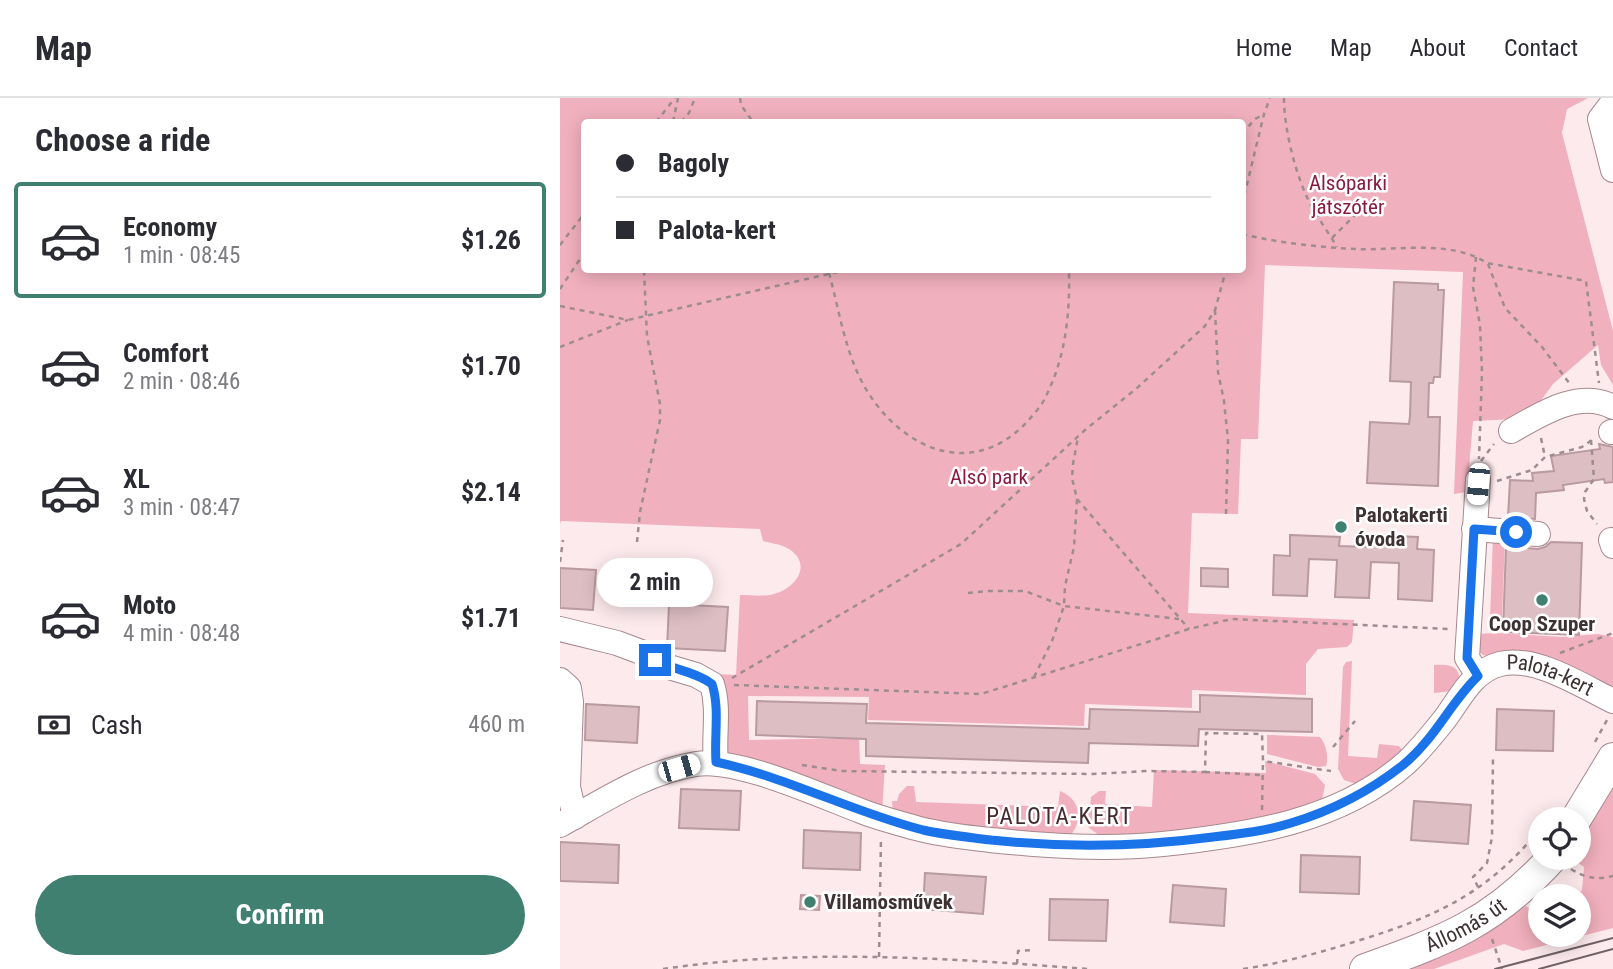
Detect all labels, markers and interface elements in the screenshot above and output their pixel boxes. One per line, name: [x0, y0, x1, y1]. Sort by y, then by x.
text: Map: [35, 29, 92, 68]
text: Home: [1236, 34, 1292, 62]
text: Map: [1330, 34, 1372, 62]
text: About: [1410, 34, 1466, 62]
text: Contact: [1504, 34, 1578, 62]
text: Choose a ride: [35, 121, 210, 159]
text: Bagoly: [658, 148, 729, 178]
park label: Alsóparki játszótér: [1309, 171, 1387, 219]
icon: car: [39, 209, 102, 272]
text: Economy: [123, 212, 217, 242]
text: Palota-kert: [658, 215, 776, 245]
text: $1.26: [461, 225, 521, 255]
text: 1 min · 08:45: [123, 242, 240, 269]
icon: car: [39, 335, 102, 398]
text: Comfort: [123, 338, 209, 368]
text: $1.70: [461, 351, 521, 381]
text: 2 min · 08:46: [123, 368, 240, 395]
icon: car: [39, 461, 102, 524]
car: [1466, 462, 1491, 506]
text: XL: [123, 464, 150, 494]
park label: Alsó park: [950, 465, 1029, 489]
text: $2.14: [461, 477, 521, 507]
text: 3 min · 08:47: [123, 494, 240, 521]
place label: Palotakerti óvoda: [1355, 503, 1448, 551]
route start: [1500, 516, 1532, 548]
marker: Palotakerti óvoda: [1333, 519, 1349, 535]
callout: 2 min: [597, 559, 713, 608]
text: 2 min: [629, 569, 681, 596]
icon: car: [39, 587, 102, 650]
text: Moto: [123, 590, 176, 620]
marker: Coop Szuper: [1534, 592, 1550, 608]
text: $1.71: [461, 603, 521, 633]
place label: Coop Szuper: [1489, 612, 1595, 636]
text: 4 min · 08:48: [123, 620, 240, 647]
route end: [639, 644, 671, 676]
street label: Palota-kert: [1506, 650, 1598, 701]
icon: cash: [35, 706, 73, 744]
text: Cash: [91, 710, 143, 740]
text: 460 m: [468, 711, 525, 738]
car: [656, 752, 703, 784]
district label: PALOTA-KERT: [986, 803, 1134, 830]
map controls: [1528, 807, 1591, 947]
button: locate: [1528, 807, 1591, 870]
button: Confirm: [35, 875, 525, 955]
button: layers: [1528, 884, 1591, 947]
place label: Villamosművek: [824, 890, 954, 914]
street label: Állomás út: [1422, 893, 1511, 957]
marker: Villamosművek: [802, 894, 818, 910]

